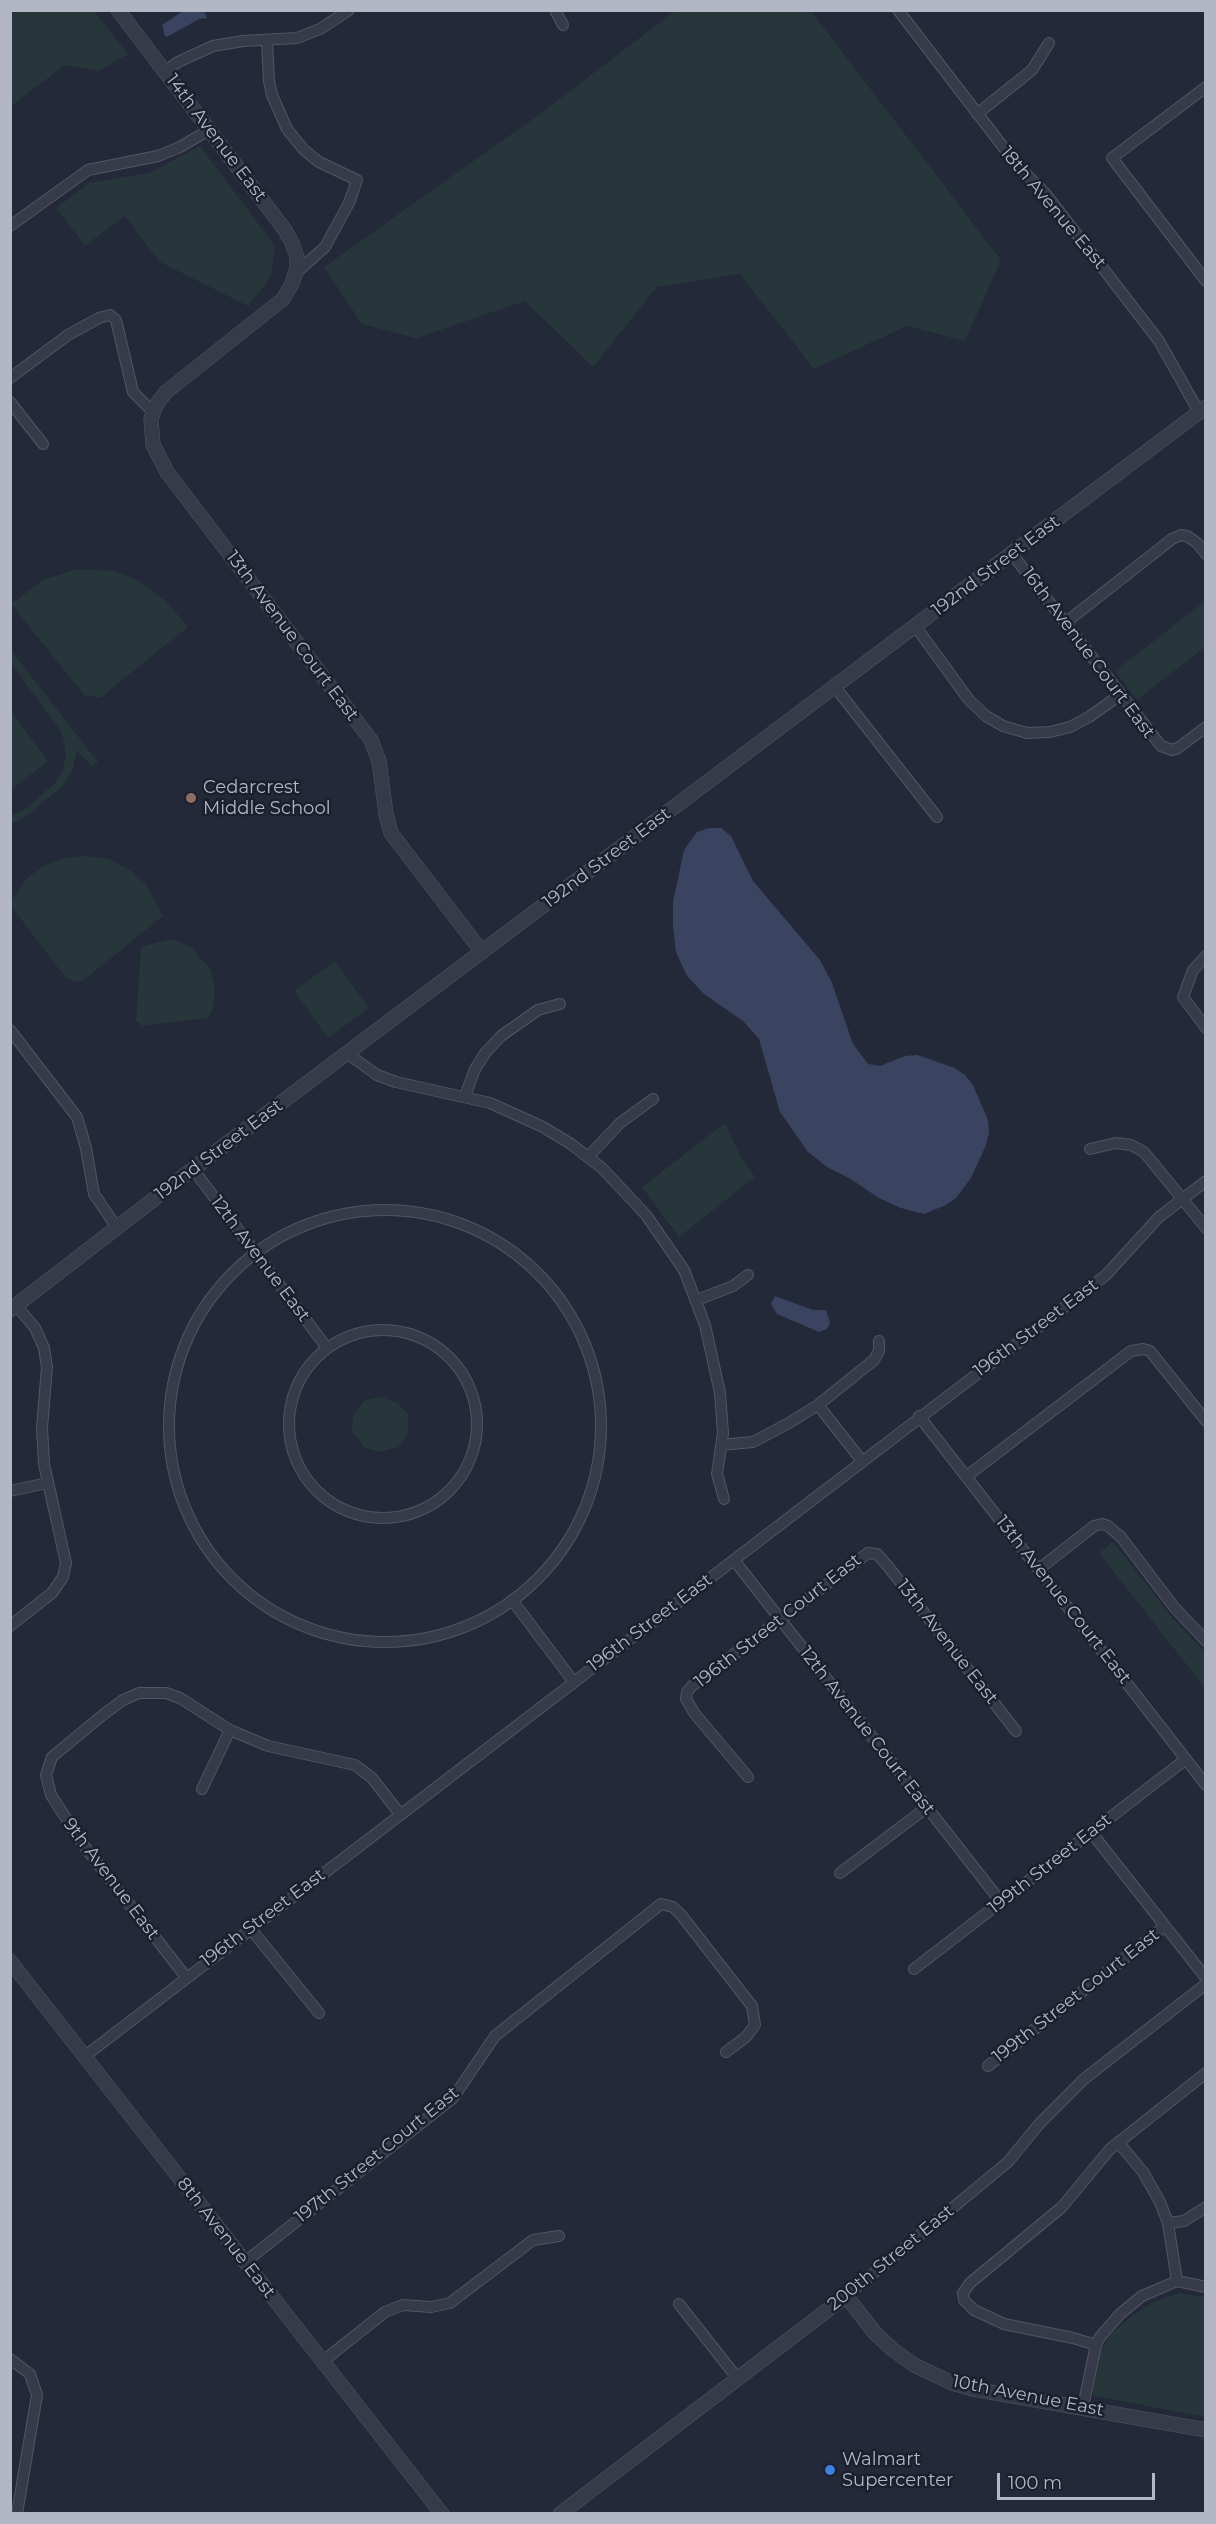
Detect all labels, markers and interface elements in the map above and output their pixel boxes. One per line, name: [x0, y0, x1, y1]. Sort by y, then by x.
street label: 14th Avenue East: [161, 70, 271, 206]
street label: 18th Avenue East: [995, 142, 1111, 274]
street label: 192nd Street East: [928, 511, 1064, 621]
street label: 13th Avenue Court East: [221, 547, 363, 725]
street label: 16th Avenue Court East: [1017, 563, 1159, 743]
place label: Cedarcrest Middle School: [203, 777, 331, 820]
marker: Cedarcrest Middle School: [184, 791, 198, 805]
street label: 192nd Street East: [539, 803, 675, 913]
street label: 192nd Street East: [151, 1095, 287, 1205]
street label: 12th Avenue East: [206, 1192, 314, 1326]
street label: 196th Street East: [969, 1274, 1103, 1382]
street label: 13th Avenue Court East: [991, 1512, 1135, 1688]
street label: 196th Street Court East: [690, 1549, 866, 1693]
street label: 196th Street East: [583, 1569, 717, 1677]
street label: 13th Avenue East: [892, 1575, 1002, 1709]
street label: 12th Avenue Court East: [795, 1643, 939, 1819]
street label: 199th Street East: [984, 1809, 1116, 1919]
street label: 9th Avenue East: [58, 1814, 164, 1944]
street label: 196th Street East: [196, 1864, 330, 1972]
street label: 199th Street Court East: [988, 1924, 1164, 2068]
street label: 197th Street Court East: [291, 2082, 463, 2228]
street label: 8th Avenue East: [172, 2173, 280, 2303]
street label: 200th Street East: [824, 2200, 958, 2316]
street label: 10th Avenue East: [950, 2371, 1106, 2421]
place label: Walmart Supercenter: [842, 2449, 953, 2492]
scale bar: [1000, 2461, 1158, 2499]
marker: Walmart Supercenter: [823, 2463, 837, 2477]
text: 100 m: [1008, 2472, 1062, 2494]

